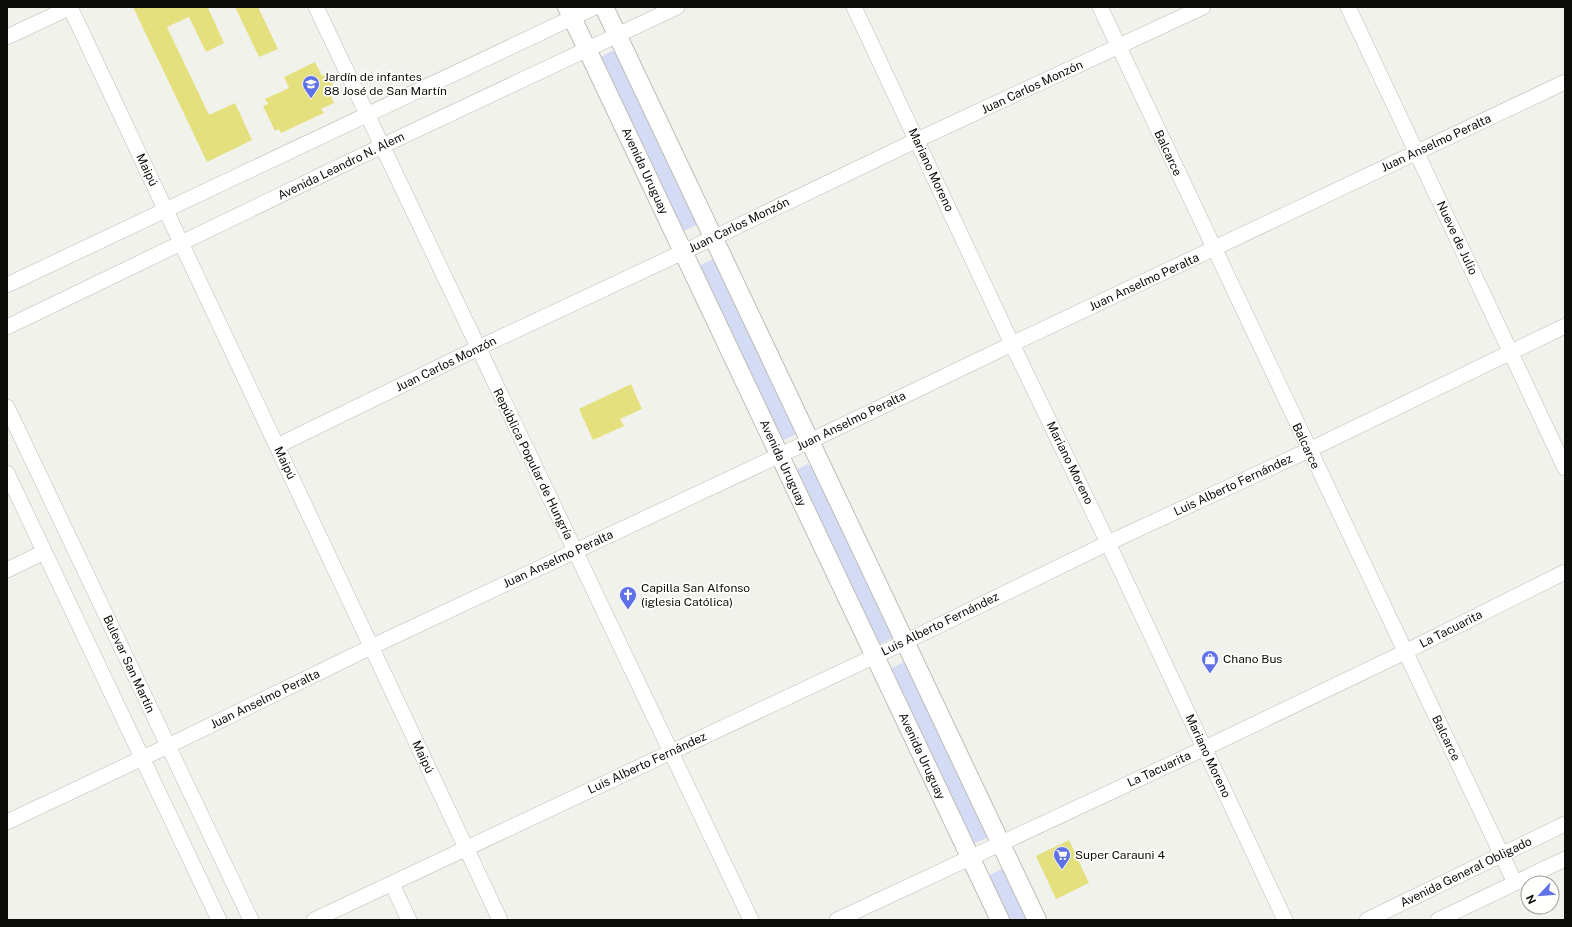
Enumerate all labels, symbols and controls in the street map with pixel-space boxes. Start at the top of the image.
street label: Juan Carlos Monzón [979,57,1085,117]
place label: Jardín de infantes 88 José de San Martín [324,70,447,98]
school or university icon: Jardín de infantes 88 José de San Martín [301,74,321,99]
street label: Juan Anselmo Peralta [1379,111,1493,175]
street label: Avenida Uruguay [619,125,672,217]
street label: Mariano Moreno [906,126,957,214]
street label: Balcarce [1151,128,1185,178]
street label: Avenida Leandro N. Alem [275,129,407,203]
street label: Maipú [133,151,161,189]
street label: Juan Carlos Monzón [686,194,792,255]
street label: Nueve de Julio [1434,199,1480,277]
street label: Juan Anselmo Peralta [1087,250,1201,314]
street label: Juan Carlos Monzón [393,333,499,394]
street label: República Popular de Hungría [490,386,576,542]
street label: Juan Anselmo Peralta [794,388,908,454]
street label: Avenida Uruguay [757,417,810,509]
street label: Mariano Moreno [1044,419,1096,507]
street label: Balcarce [1289,421,1323,471]
street label: Maipú [271,444,299,482]
street label: Luis Alberto Fernández [1172,451,1295,519]
street label: Juan Anselmo Peralta [501,527,615,591]
place label: Capilla San Alfonso (iglesia Católica) [641,581,750,609]
church icon: Capilla San Alfonso (iglesia Católica) [618,585,638,610]
street label: Luis Alberto Fernández [879,589,1001,659]
street label: La Tacuarita [1417,607,1485,651]
street label: Bulevar San Martín [100,613,158,715]
shop icon: Chano Bus [1200,649,1220,674]
place label: Chano Bus [1223,652,1282,666]
street label: Juan Anselmo Peralta [208,666,322,732]
street label: Avenida Uruguay [896,710,949,802]
street label: Mariano Moreno [1183,712,1234,800]
street label: Balcarce [1429,713,1463,763]
street label: Luis Alberto Fernández [586,729,709,797]
street label: Maipú [409,738,437,776]
street label: La Tacuarita [1125,748,1193,790]
street label: Avenida General Obligado [1398,834,1534,910]
supermarket icon: Super Carauni 4 [1052,845,1072,870]
place label: Super Carauni 4 [1075,848,1165,862]
north arrow [1520,875,1560,915]
text: N [1524,893,1538,906]

